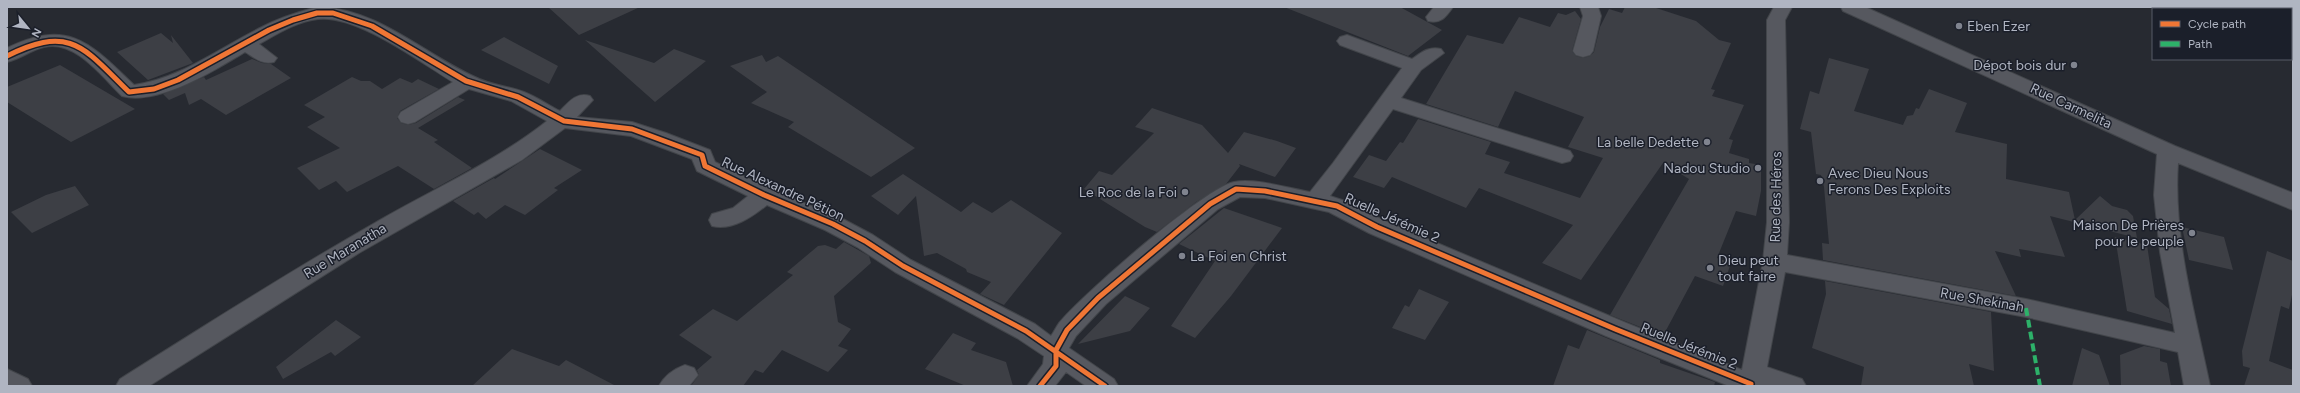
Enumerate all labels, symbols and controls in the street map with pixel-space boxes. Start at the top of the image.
north arrow [8,8,48,48]
legend [2152,8,2292,60]
text: Cycle path [2188,17,2246,31]
place label: Eben Ezer [1967,18,2030,35]
marker: Eben Ezer [1954,21,1964,31]
text: N [29,26,44,39]
text: Path [2188,37,2212,51]
place label: Dépot bois dur [1973,57,2066,74]
marker: Dépot bois dur [2069,60,2079,70]
street label: Rue Carmelita [2028,80,2114,132]
place label: La belle Dedette [1597,134,1699,151]
marker: La belle Dedette [1702,137,1712,147]
street label: Rue des Héros [1767,151,1785,243]
street label: Rue Alexandre Pétion [719,153,847,225]
place label: Nadou Studio [1663,160,1750,177]
marker: Nadou Studio [1753,163,1763,173]
place label: Avec Dieu Nous Ferons Des Exploits [1828,165,1951,198]
marker: Avec Dieu Nous Ferons Des Exploits [1815,176,1825,186]
place label: Le Roc de la Foi [1079,184,1177,201]
marker: Le Roc de la Foi [1180,187,1190,197]
street label: Ruelle Jérémie 2 [1342,189,1442,247]
place label: Maison De Prières pour le peuple [2073,217,2184,250]
street label: Rue Maranatha [300,220,390,282]
marker: Maison De Prières pour le peuple [2187,228,2197,238]
place label: La Foi en Christ [1190,248,1287,265]
marker: La Foi en Christ [1177,251,1187,261]
place label: Dieu peut tout faire [1718,252,1779,285]
marker: Dieu peut tout faire [1705,263,1715,273]
street label: Rue Shekinah [1939,284,2025,316]
street label: Ruelle Jérémie 2 [1638,319,1740,373]

